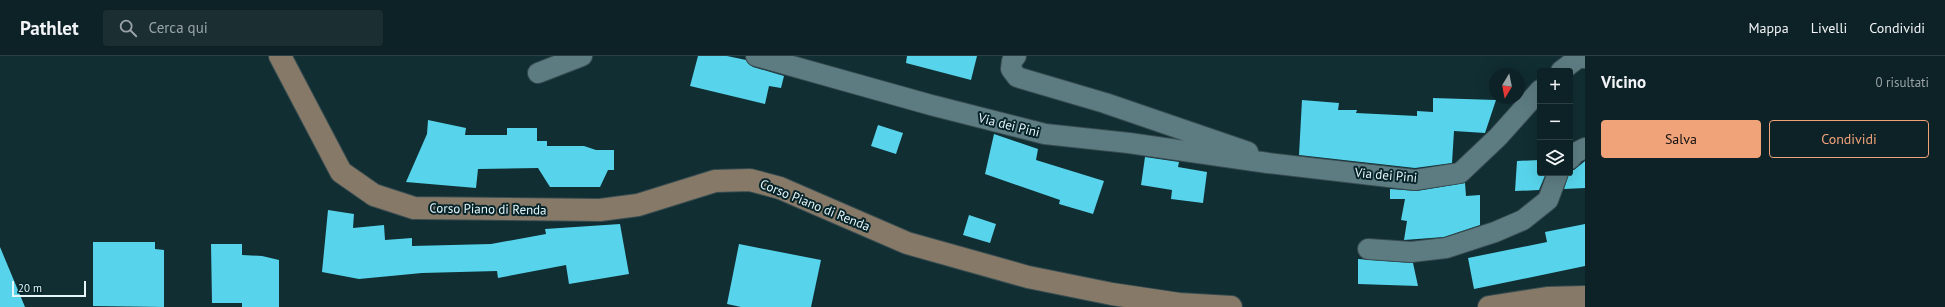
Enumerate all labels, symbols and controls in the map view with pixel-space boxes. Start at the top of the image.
search box [103,10,383,46]
text: Pathlet [20,16,79,40]
icon: search [117,17,139,39]
text: Cerca qui [149,18,208,37]
text: Mappa [1749,19,1789,37]
text: Livelli [1811,19,1847,37]
text: Condividi [1869,19,1925,37]
north arrow [1489,68,1525,104]
map controls [1537,68,1573,176]
button: + [1537,68,1573,104]
text: Vicino [1601,71,1646,93]
text: 0 risultati [1876,74,1929,91]
button: − [1537,104,1573,140]
street label: Via dei Pini [976,109,1041,141]
button: Salva [1601,120,1761,158]
button: Condividi [1769,120,1929,158]
button: layers [1537,140,1573,176]
street label: Via dei Pini [1353,164,1418,186]
street label: Corso Piano di Renda [757,175,873,235]
street label: Corso Piano di Renda [429,199,547,219]
scale bar [12,279,86,298]
text: 20 m [18,281,42,295]

